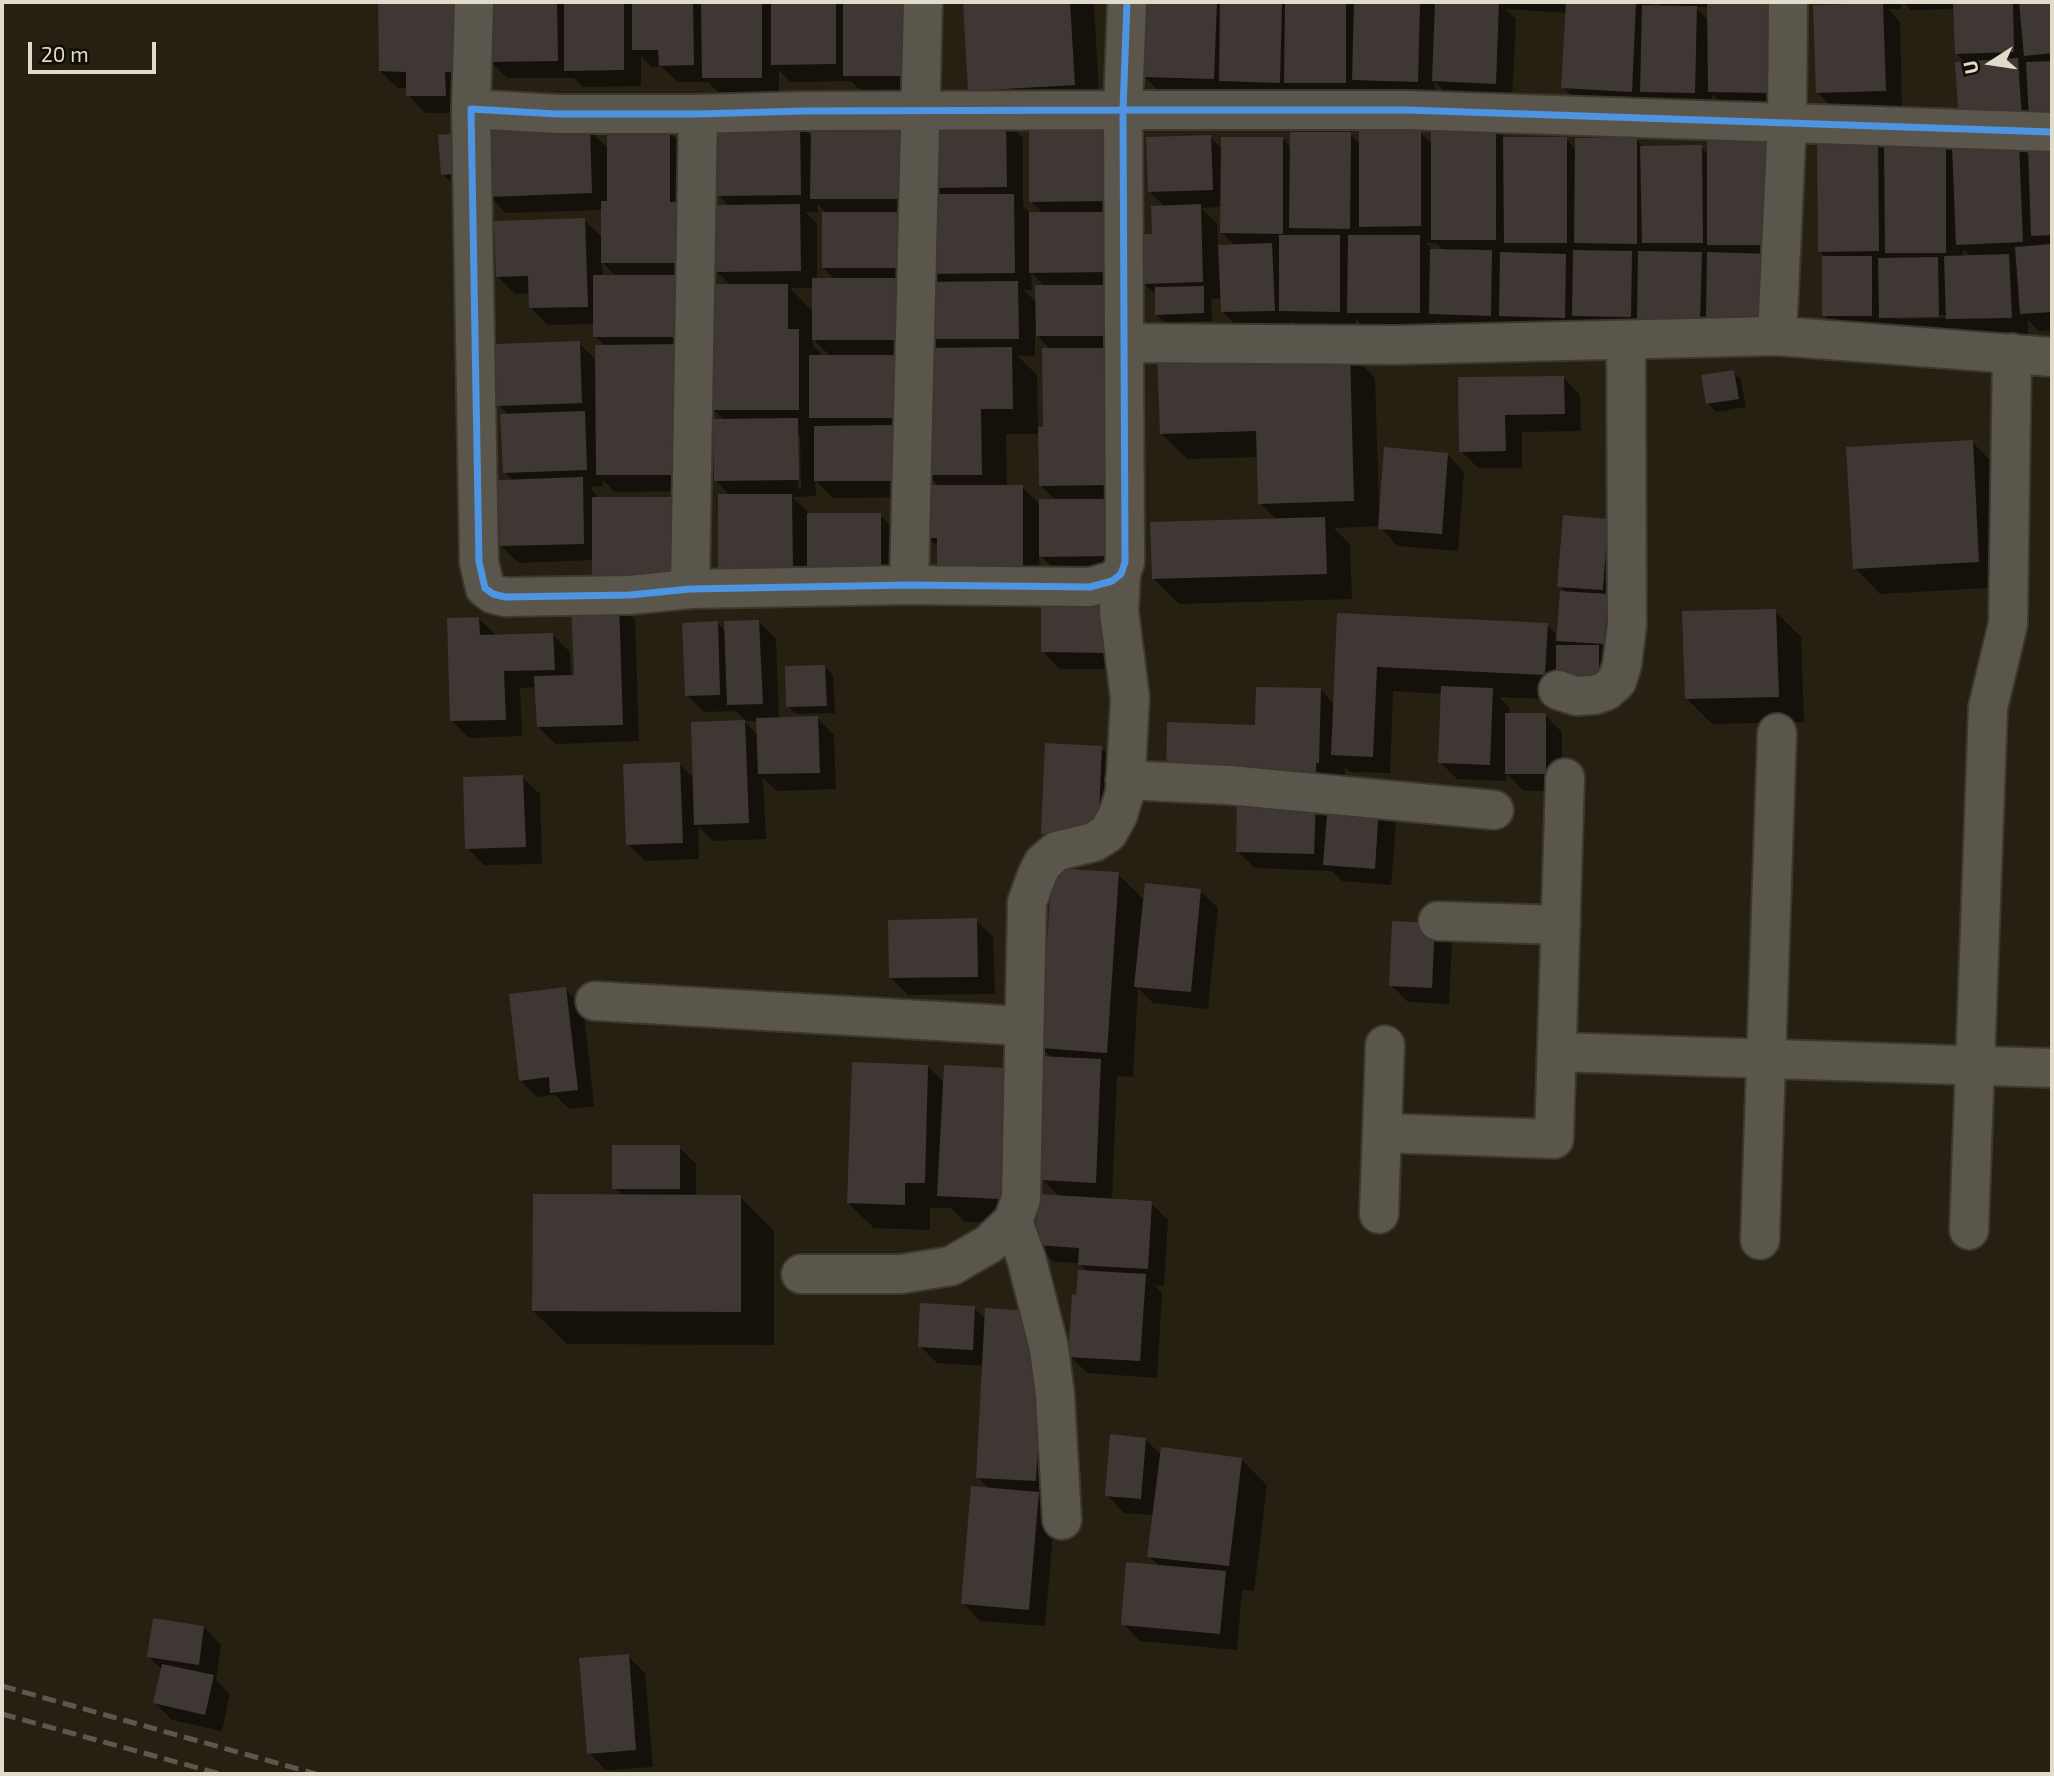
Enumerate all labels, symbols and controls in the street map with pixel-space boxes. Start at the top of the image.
scale bar [32,28,159,72]
north arrow [1956,28,2026,98]
text: 20 m [41,41,89,66]
text: U [1957,59,1983,76]

